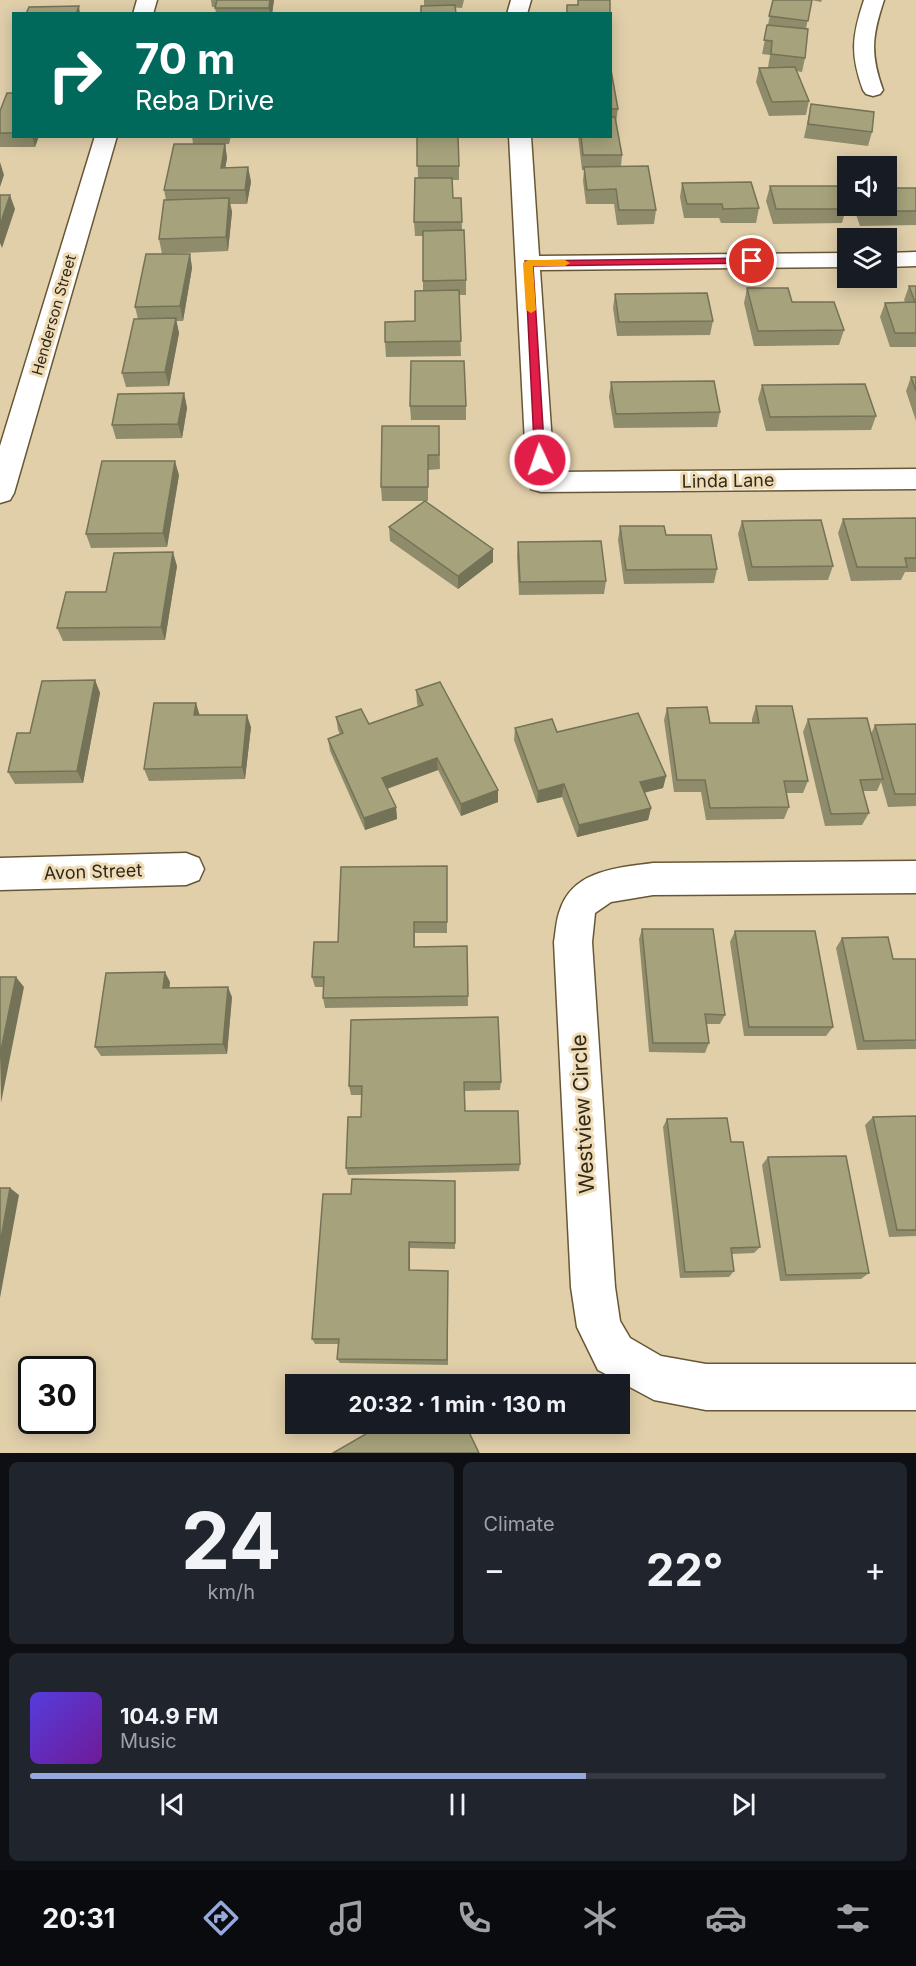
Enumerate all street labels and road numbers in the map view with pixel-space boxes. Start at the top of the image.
street label: Henderson Street [27,252,80,377]
street label: Linda Lane [681,469,775,492]
street label: Avon Street [44,859,143,884]
street label: Westview Circle [566,1034,599,1194]

